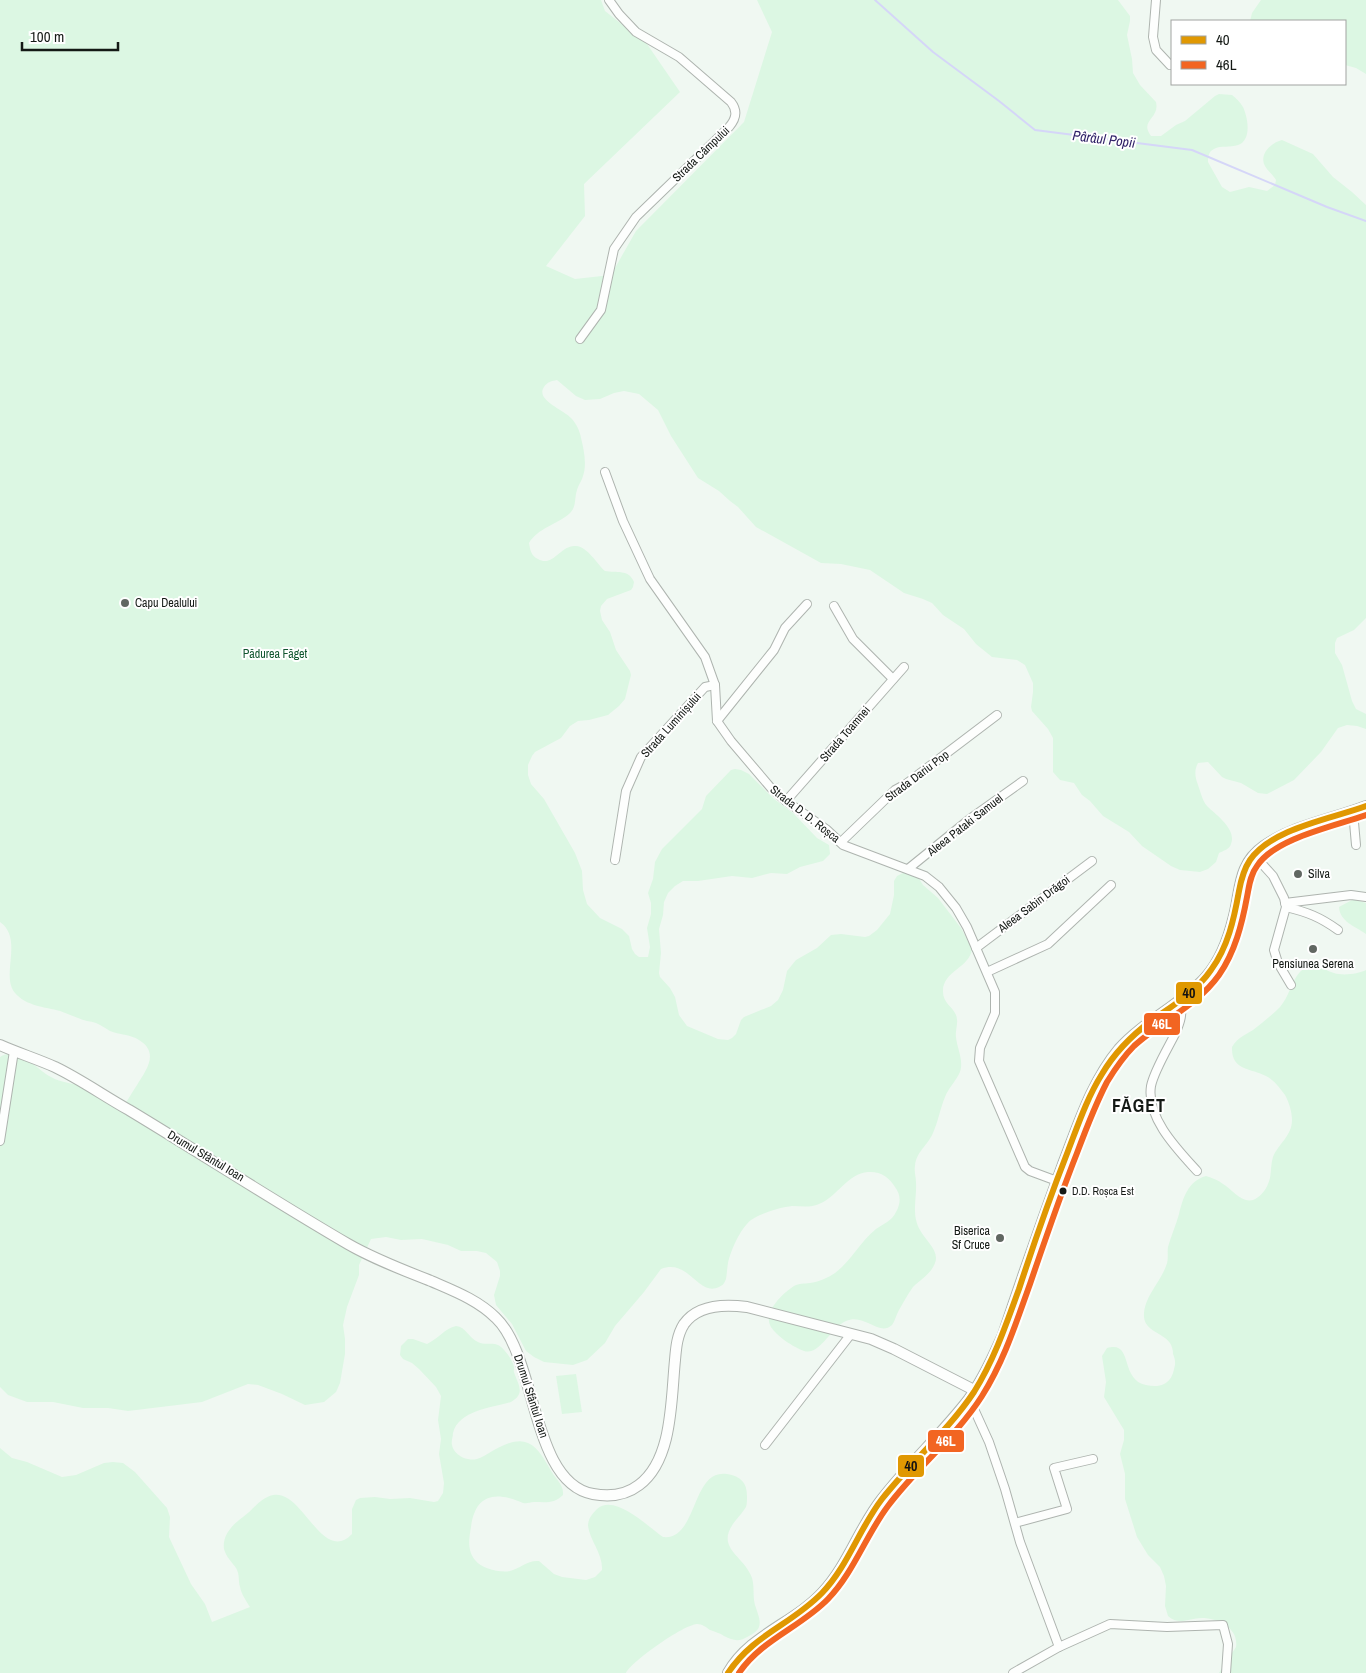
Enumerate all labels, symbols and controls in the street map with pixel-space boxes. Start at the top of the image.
scale bar [22,20,119,52]
legend [1171,20,1346,85]
text: 100 m [30,26,64,47]
text: 40 [1216,29,1230,50]
text: 46L [1216,54,1237,75]
street label: Strada Câmpului [669,123,733,185]
water label: Pârâul Popii [1072,126,1137,152]
place label: Capu Dealului [135,595,197,611]
marker: Capu Dealului [119,597,131,609]
park label: Pădurea Făget [243,646,308,662]
street label: Strada Luminișului [637,689,705,761]
street label: Strada Toamnei [816,703,874,765]
street label: Strada Dariu Pop [882,747,952,805]
street label: Strada D. D. Roșca [767,782,844,847]
street label: Aleea Pataki Samuel [923,790,1006,860]
place label: Silva [1308,866,1330,882]
marker: Silva [1292,868,1304,880]
street label: Aleea Sabin Drăgoi [994,872,1073,937]
marker: Pensiunea Serena [1307,943,1319,955]
place label: Pensiunea Serena [1272,956,1354,972]
line badge: 40 [1175,981,1203,1005]
text: 40 [1183,984,1195,1002]
line badge: 46L [1143,1012,1181,1036]
text: 46L [1152,1015,1172,1033]
district label: FĂGET [1112,1093,1166,1118]
street label: Drumul Sfântul Ioan [165,1127,247,1185]
place label: D.D. Roșca Est [1072,1184,1134,1198]
marker: D.D. Roșca Est [1058,1186,1068,1196]
place label: Biserica Sf Cruce [952,1223,991,1253]
marker: Biserica Sf Cruce [994,1232,1006,1244]
street label: Drumul Sfântul Ioan [510,1352,552,1440]
line badge: 46L [927,1429,965,1453]
text: 46L [936,1432,956,1450]
line badge: 40 [897,1454,925,1478]
text: 40 [905,1457,917,1475]

